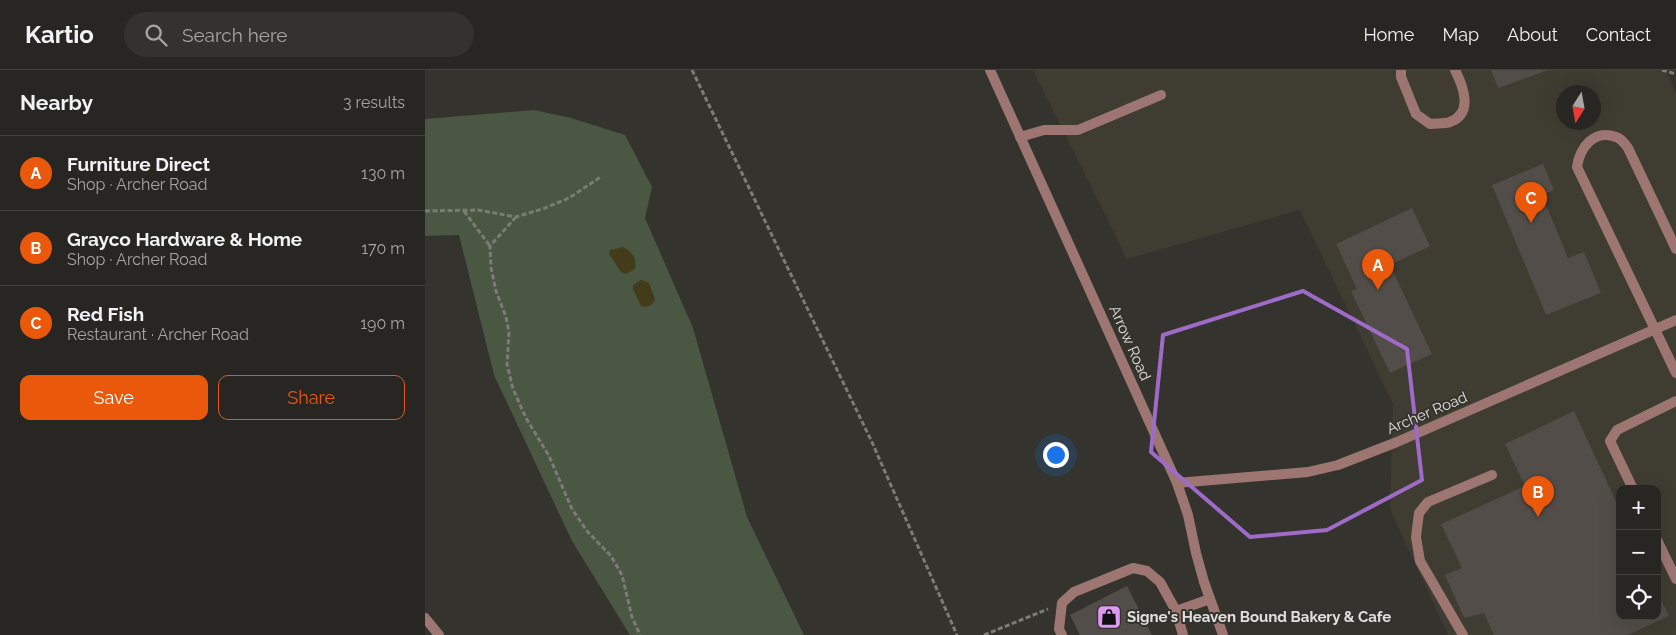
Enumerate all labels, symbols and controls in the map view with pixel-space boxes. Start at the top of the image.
search box [124,12,474,57]
text: Kartio [25,20,94,49]
icon: search [142,21,170,49]
text: Search here [182,24,287,46]
text: Home [1363,24,1414,45]
text: Map [1442,24,1479,45]
text: About [1507,24,1558,45]
text: Contact [1586,24,1651,45]
north arrow [1556,85,1601,130]
text: Nearby [20,90,93,115]
text: 3 results [343,93,405,112]
text: Furniture Direct [67,153,210,175]
text: A [31,164,41,183]
text: 130 m [361,164,405,183]
text: Shop · Archer Road [67,175,208,194]
pin: C [1515,182,1547,223]
text: Grayco Hardware & Home [67,228,302,250]
text: B [31,239,41,258]
text: 170 m [361,239,405,258]
pin: A [1362,249,1394,290]
text: Shop · Archer Road [67,250,208,269]
street label: Arrow Road [1105,302,1155,384]
text: Red Fish [67,303,144,325]
text: C [31,314,41,333]
text: 190 m [360,314,405,333]
text: Restaurant · Archer Road [67,325,249,344]
button: Save [20,375,208,420]
button: Share [218,375,405,420]
street label: Archer Road [1384,388,1470,438]
your location [1043,442,1069,468]
pin: B [1522,476,1554,517]
map controls [1616,485,1661,620]
button: + [1616,485,1661,530]
button: − [1616,530,1661,575]
button: locate [1616,575,1661,620]
shop icon: Signe's Heaven Bound Bakery & Cafe [1096,604,1122,630]
place label: Signe's Heaven Bound Bakery & Cafe [1127,608,1391,626]

